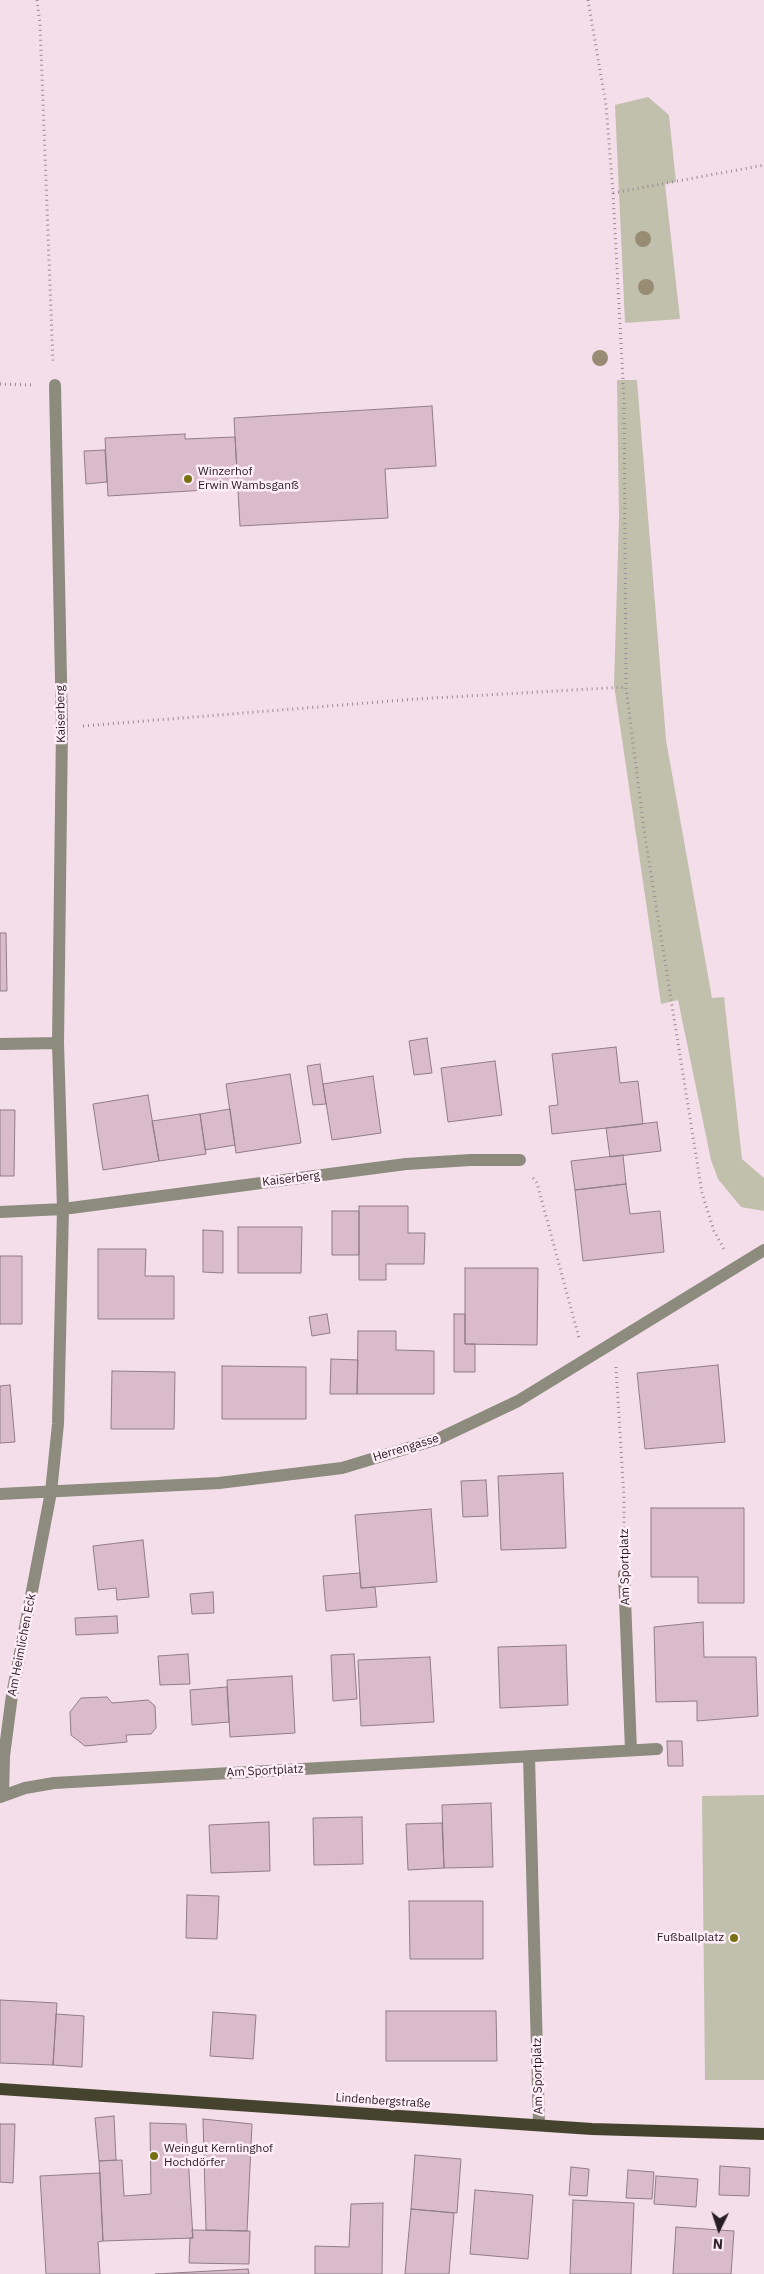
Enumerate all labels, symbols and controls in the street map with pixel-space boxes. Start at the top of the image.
place label: Winzerhof Erwin Wambsganß [198,465,299,493]
marker: Winzerhof Erwin Wambsganß [182,473,194,485]
street label: Kaiserberg [53,685,69,743]
street label: Kaiserberg [261,1168,321,1190]
street label: Herrengasse [371,1431,441,1465]
street label: Am Sportplatz [617,1529,633,1605]
street label: Am Heimlichen Eck [5,1593,39,1697]
street label: Am Sportplatz [226,1762,304,1780]
place label: Fußballplatz [657,1931,724,1945]
marker: Fußballplatz [728,1932,740,1944]
street label: Am Sportplatz [530,2038,546,2114]
street label: Lindenbergstraße [335,2090,431,2112]
place label: Weingut Kernlinghof Hochdörfer [164,2142,273,2170]
marker: Weingut Kernlinghof Hochdörfer [148,2150,160,2162]
north arrow [694,2204,744,2254]
text: N [712,2235,724,2253]

